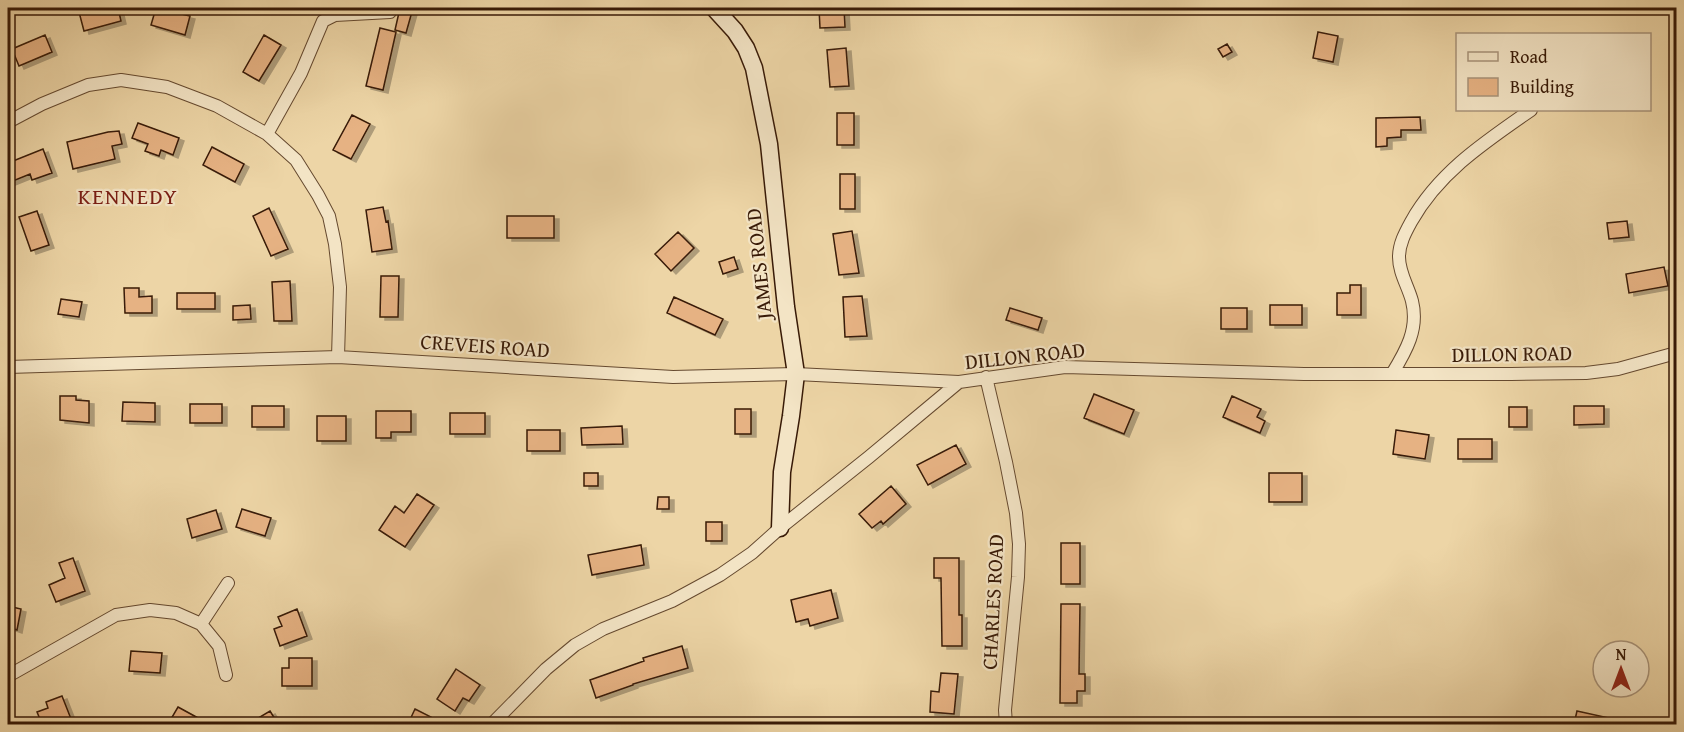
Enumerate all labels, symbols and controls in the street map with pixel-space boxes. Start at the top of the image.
legend [1456,33,1651,111]
text: Road [1510,43,1548,70]
text: Building [1510,73,1574,100]
district label: KENNEDY [78,180,178,212]
street label: JAMES ROAD [737,207,780,324]
street label: CREVEIS ROAD [419,326,551,365]
street label: DILLON ROAD [963,334,1087,377]
street label: DILLON ROAD [1451,337,1573,370]
street label: CHARLES ROAD [973,533,1012,671]
north arrow [1591,639,1651,699]
text: N [1616,642,1627,666]

